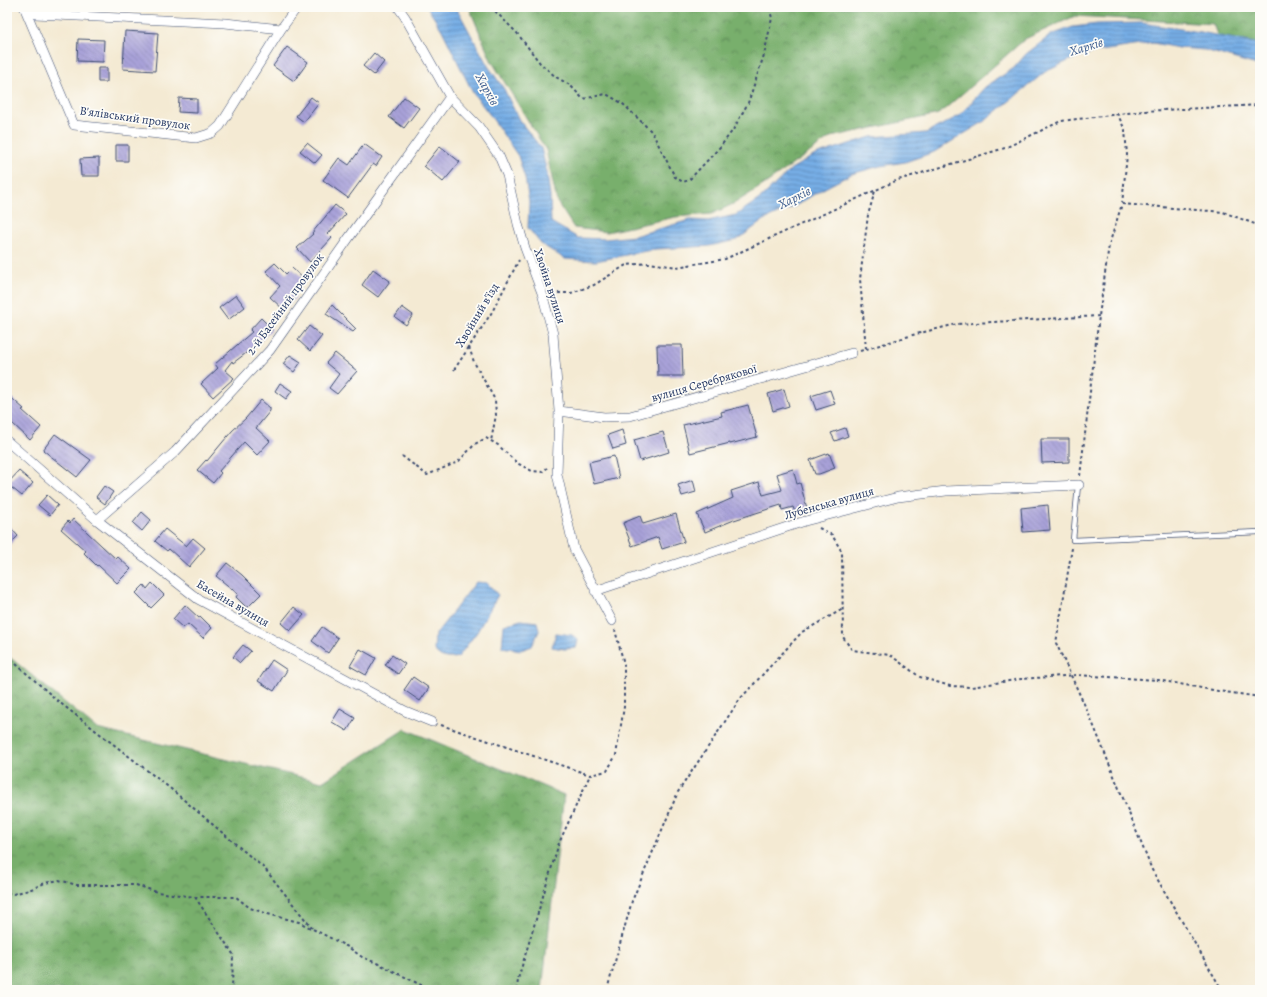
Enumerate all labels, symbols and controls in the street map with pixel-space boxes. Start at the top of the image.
water label: Харків [1066,33,1105,60]
water label: Харків [471,69,503,108]
street label: В'ялівський провулок [79,102,191,134]
water label: Харків [774,182,813,213]
street label: Хвойна вулиця [530,246,570,326]
street label: 2-й Басейний провулок [243,250,327,358]
street label: Хвойний в'їзд [452,280,502,350]
street label: вулиця Серебрякової [649,360,759,406]
street label: Лубeнська вулиця [782,483,876,523]
street label: Басейна вулиця [194,576,273,630]

